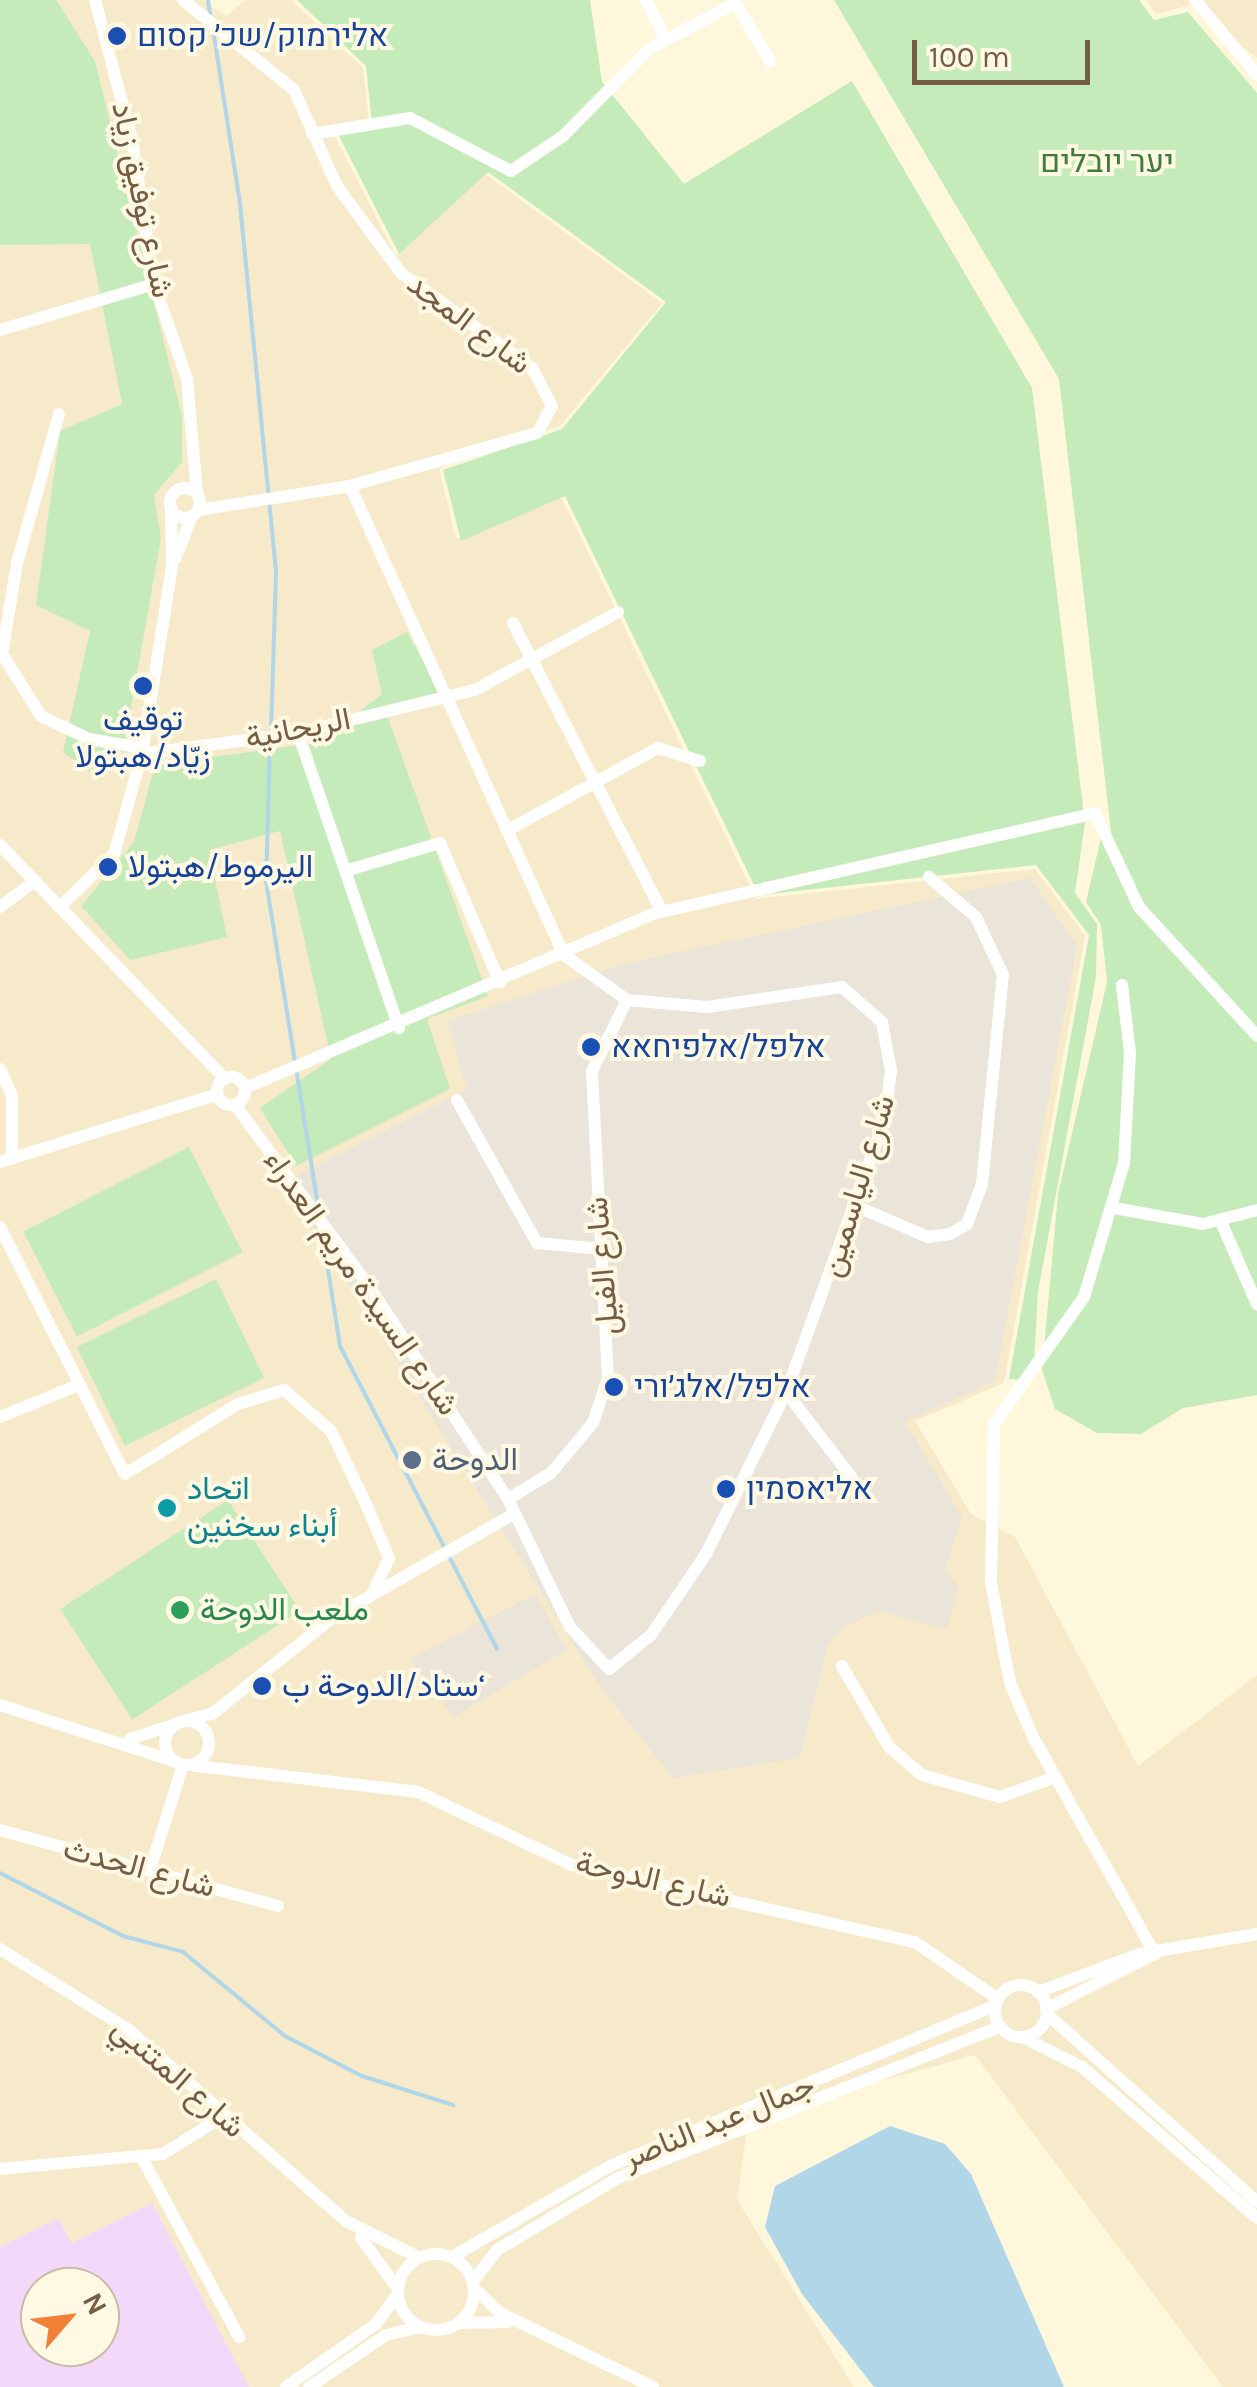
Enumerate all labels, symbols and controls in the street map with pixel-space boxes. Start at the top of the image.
place label: אלירמוק/שכ׳ קסום [137,17,388,55]
scale bar [917,20,1094,82]
marker: אלירמוק/שכ׳ קסום [106,25,128,47]
text: 100 m [929,39,1010,75]
street label: شارع توفيق زياد [103,99,181,301]
park label: יער יובלים [1040,143,1174,181]
street label: شارع المجد [399,265,539,383]
marker: توقيف زيّاد/هبتولا [132,675,154,697]
street label: الريحانية [242,700,354,758]
place label: توقيف زيّاد/هبتولا [75,702,211,777]
place label: اليرموط/هبتولا [128,848,313,886]
marker: اليرموط/هبتولا [97,856,119,878]
place label: אלפל/אלפיחאא [611,1028,825,1066]
marker: אלפל/אלפיחאא [580,1036,602,1058]
street label: شارع الياسمين [812,1091,904,1281]
street label: شارع السيدة مريم العدراء [255,1143,467,1423]
street label: شارع الفيل [578,1195,628,1337]
place label: אלפל/אלג׳ורי [634,1368,811,1406]
marker: אלפל/אלג׳ורי [603,1376,625,1398]
place label: الدوحة [432,1441,518,1479]
marker: الدوحة [401,1449,423,1471]
place label: אליאסמין [746,1470,873,1508]
place label: اتحاد أبناء سخنين [187,1471,337,1546]
marker: אליאסמין [715,1478,737,1500]
marker: اتحاد أبناء سخنين [156,1497,178,1519]
place label: ملعب الدوحة [200,1591,369,1629]
marker: ملعب الدوحة [169,1599,191,1621]
place label: ستاد/الدوحة ب‘ [282,1667,485,1705]
marker: ستاد/الدوحة ب‘ [251,1675,273,1697]
street label: شارع الحدث [59,1829,219,1907]
street label: شارع الدوحة [572,1844,734,1916]
street label: شارع المتنبي [103,2009,253,2147]
street label: جمال عبد الناصر [617,2066,821,2178]
north arrow [20,2267,120,2367]
text: N [76,2287,114,2320]

